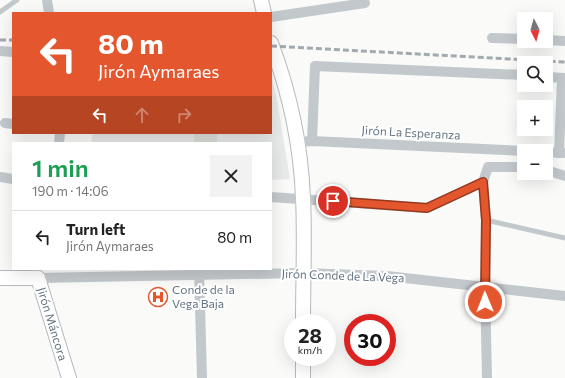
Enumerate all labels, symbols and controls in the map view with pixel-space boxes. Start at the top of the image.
north arrow [517,12,553,48]
map controls [517,12,553,180]
text: 80 m [98,26,164,60]
icon: left [32,28,84,80]
button: search [517,56,553,92]
text: Jirón Aymaraes [98,60,220,82]
button: + [517,100,553,136]
icon: left [89,104,111,126]
icon: ahead [131,104,153,126]
icon: right [173,104,195,126]
street label: Jirón La Esperanza [361,122,461,143]
button: − [517,144,553,180]
text: 1 min [32,153,89,182]
button: close [210,155,252,197]
text: 190 m · 14:06 [32,183,109,199]
pin [316,184,350,218]
icon: arrive [322,190,344,212]
text: Turn left [66,220,125,238]
icon: left [32,226,54,248]
text: 80 m [217,228,252,246]
text: Jirón Aymaraes [66,238,154,254]
street label: Jirón Conde de La Vega [281,266,405,285]
position arrow [464,281,506,323]
place label: Conde de la Vega Baja [172,282,235,310]
street label: Jirón Máncora [34,285,71,362]
hospital icon: Conde de la Vega Baja [147,286,169,308]
speed limit sign: 30 [344,314,396,366]
text: 28 [298,323,322,347]
text: km/h [298,344,322,356]

